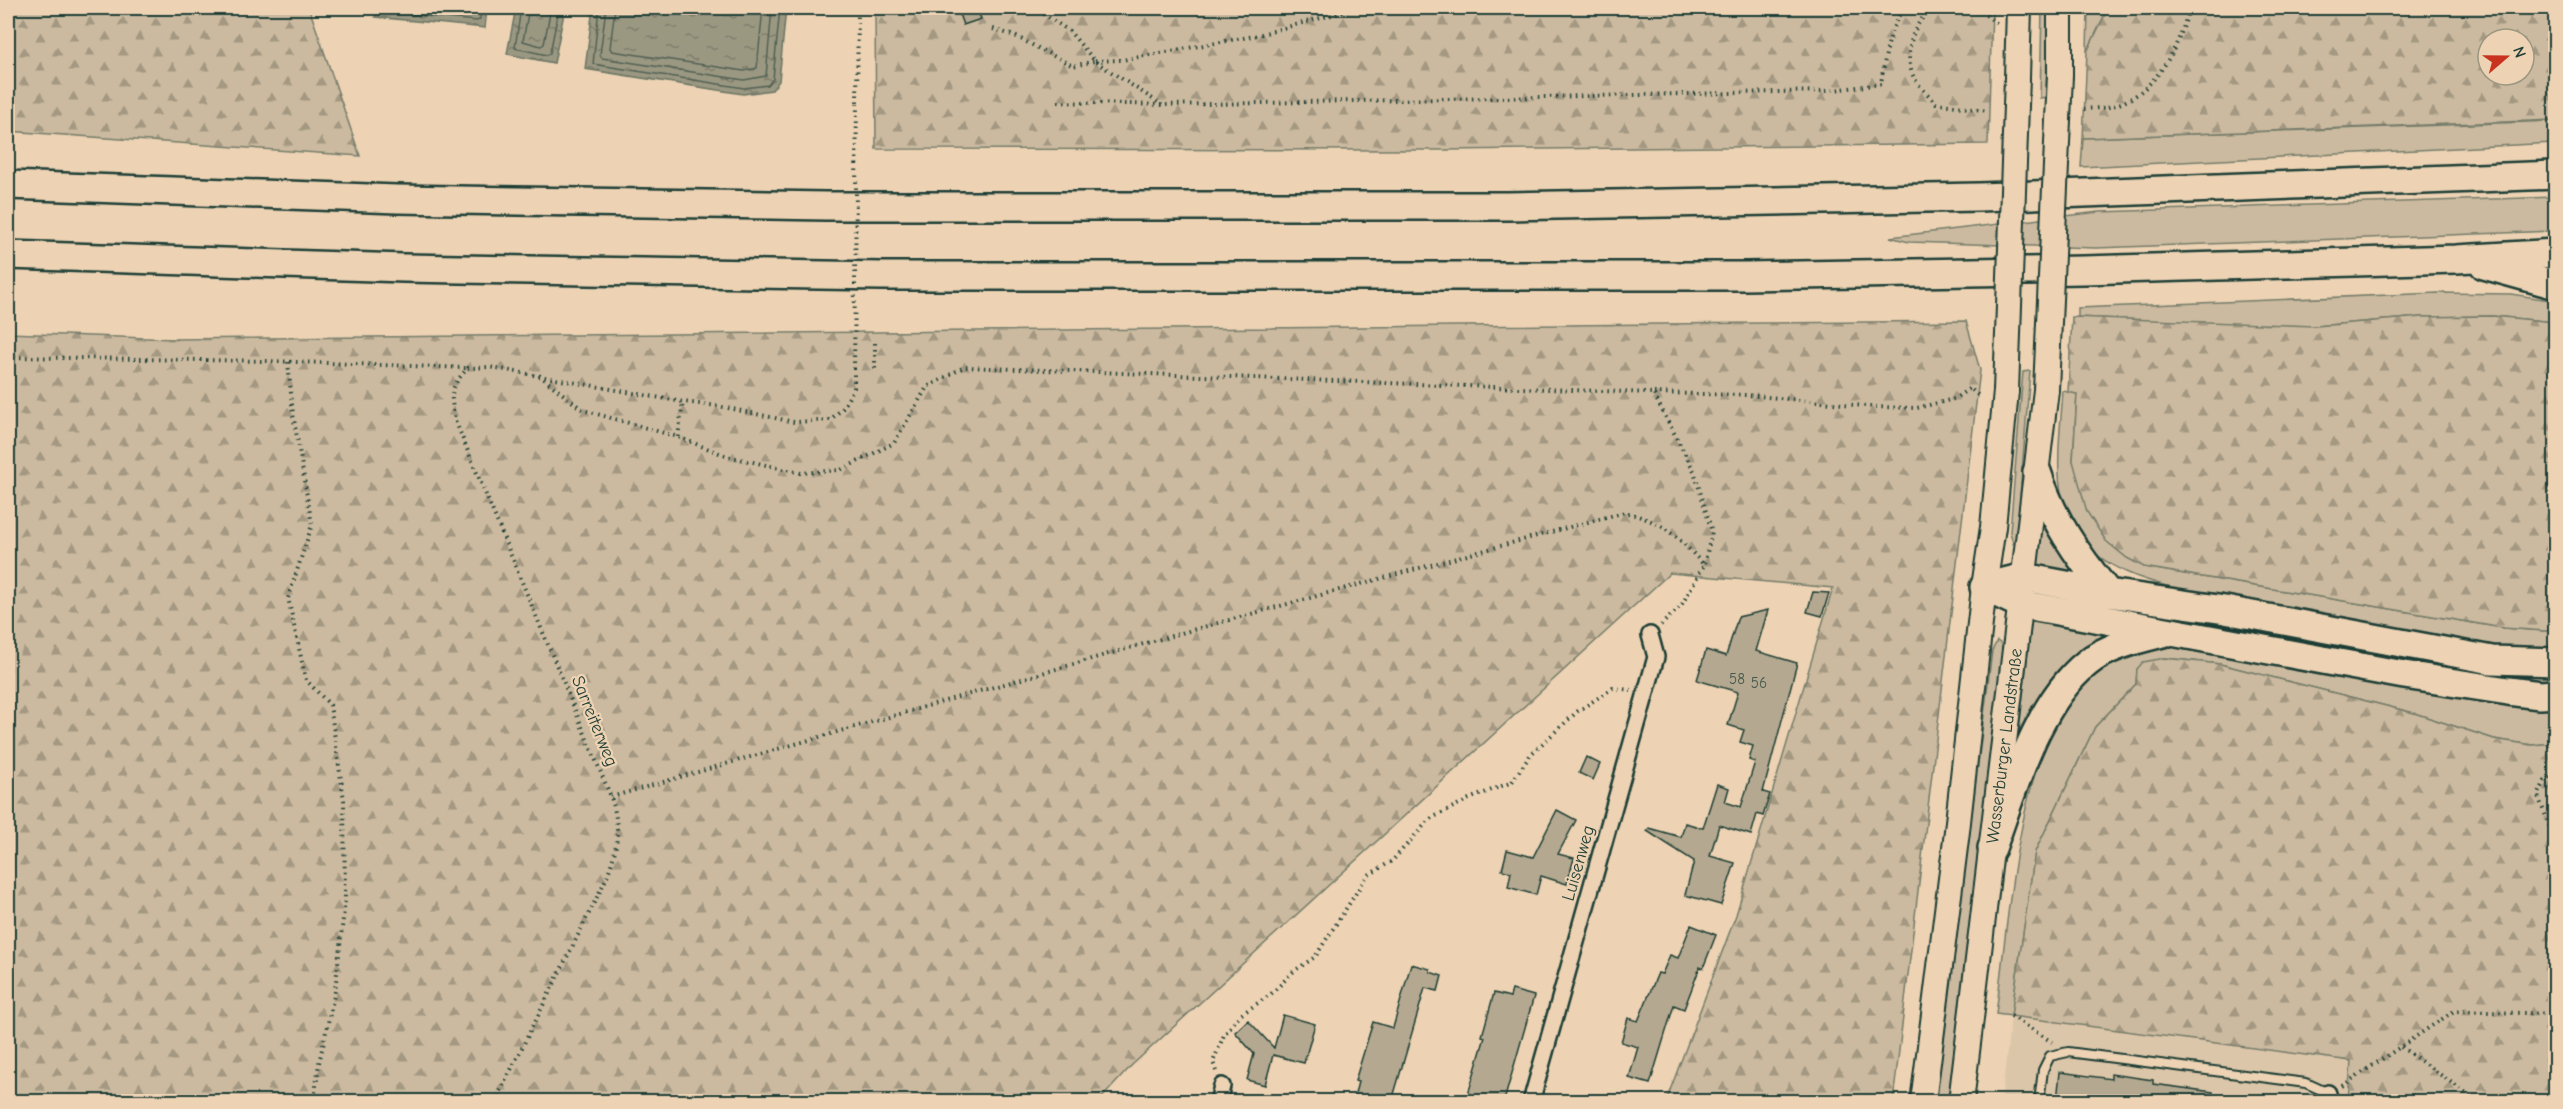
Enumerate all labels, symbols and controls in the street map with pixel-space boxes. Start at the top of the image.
north arrow [2476,27,2536,87]
text: N [2509,44,2529,60]
street label: Wasserburger Landstraße [1982,647,2027,845]
house number: 58 [1729,670,1745,688]
street label: Sarreiterweg [567,673,622,770]
house number: 56 [1751,674,1767,692]
street label: Luisenweg [1558,823,1599,903]

